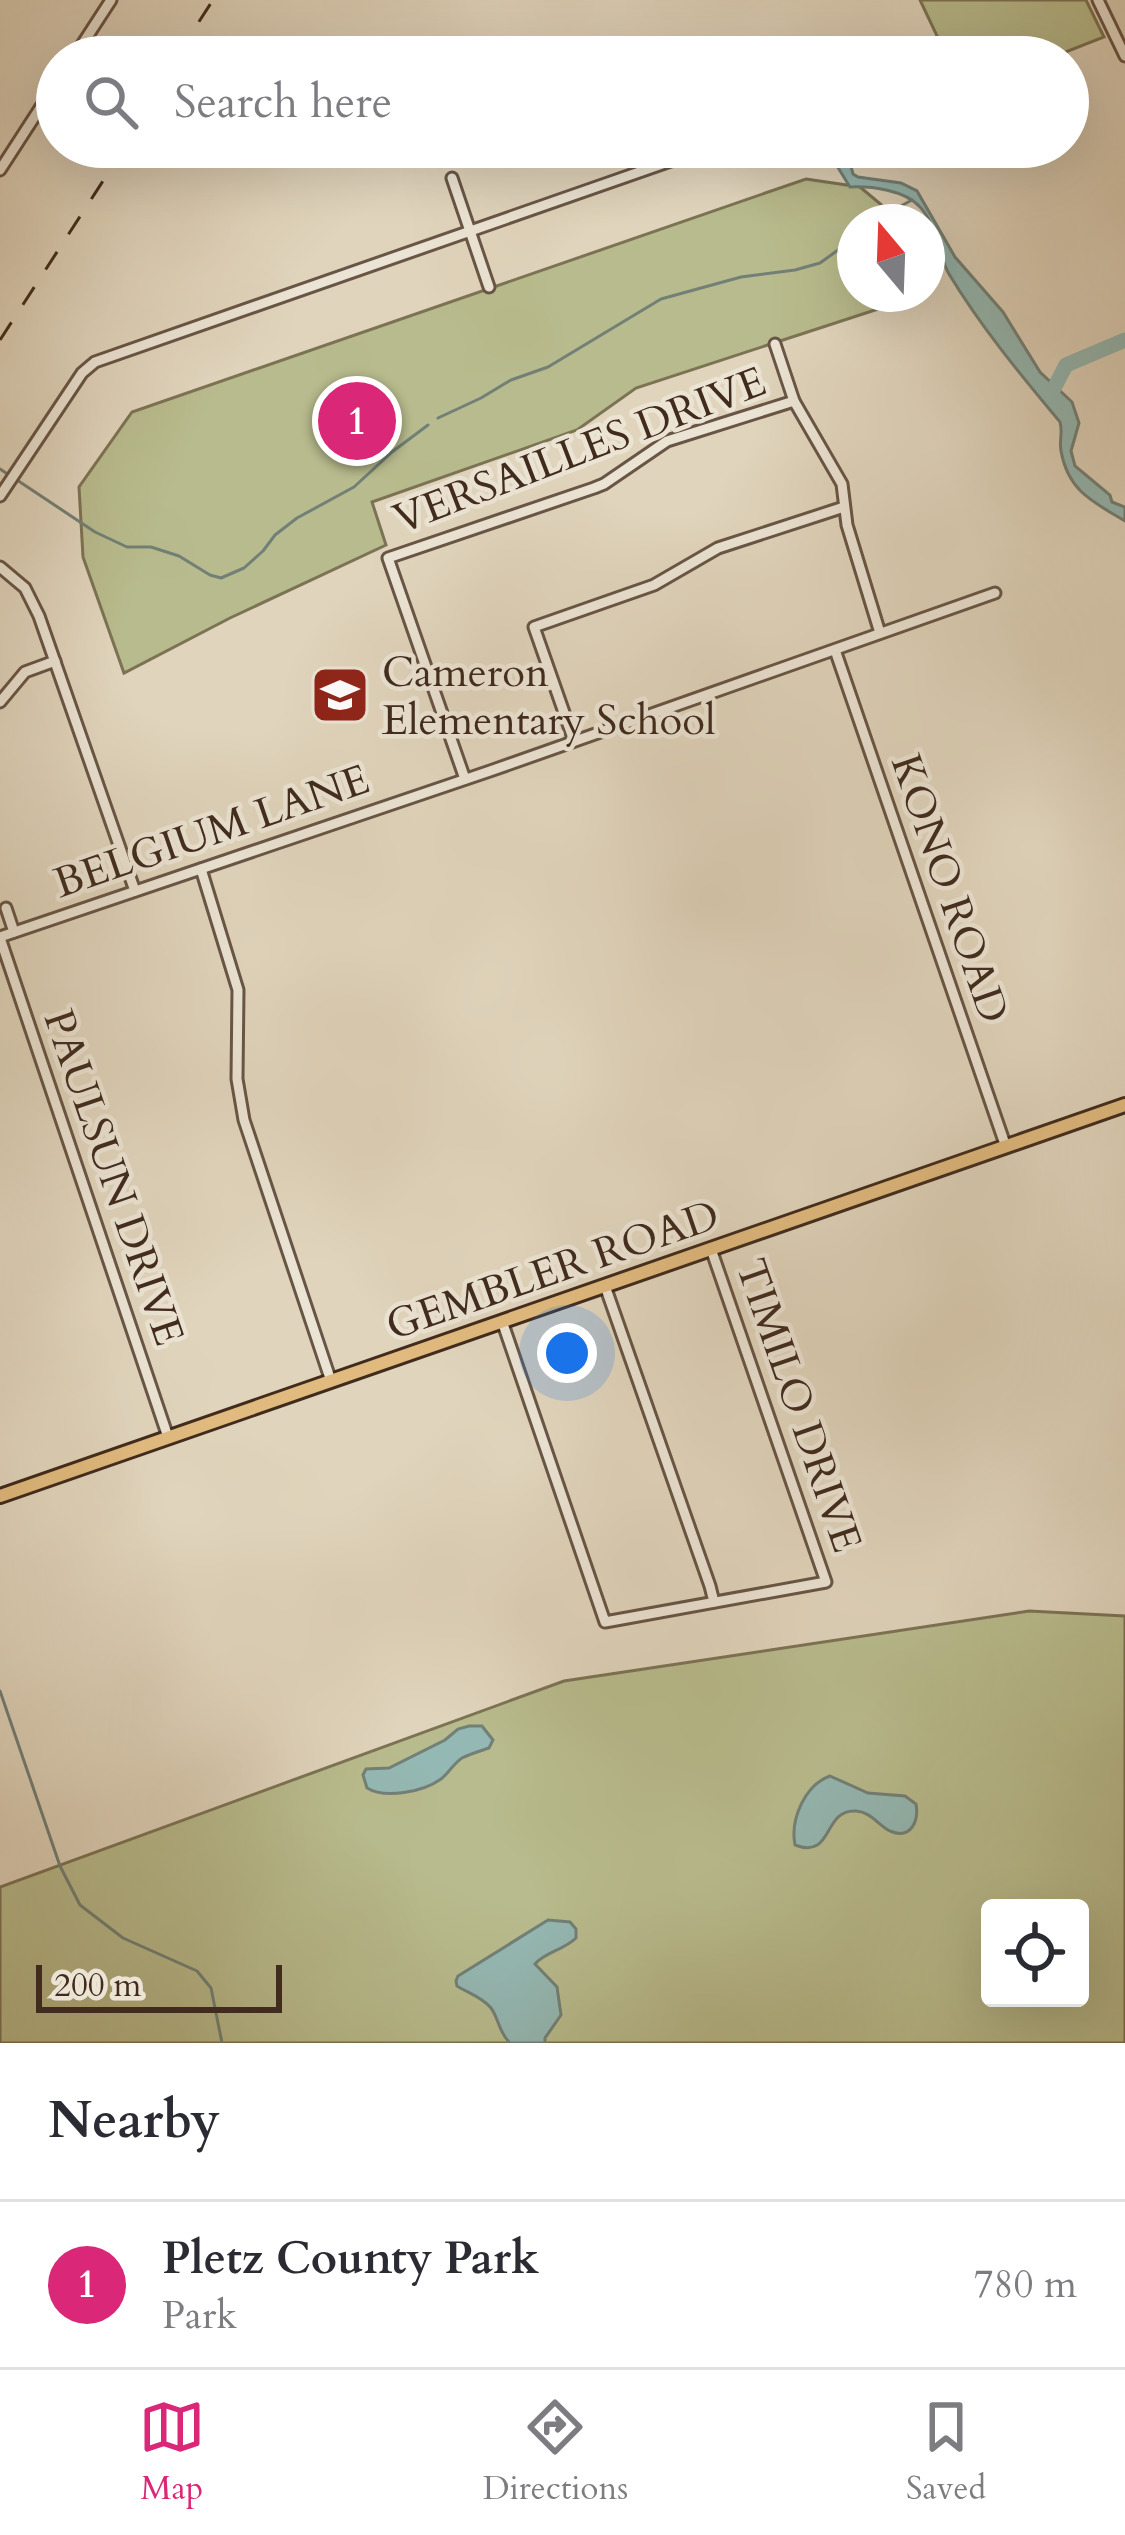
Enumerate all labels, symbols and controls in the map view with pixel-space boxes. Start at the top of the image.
search box [36,36,1089,168]
icon: search [78,69,144,135]
text: Search here [174,72,392,133]
north arrow [837,204,945,312]
street label: VERSAILLES DRIVE [385,353,774,548]
pin: 1 [318,376,396,466]
place label: Cameron Elementary School [382,644,716,749]
school or university icon: Cameron Elementary School [309,664,371,726]
street label: KONO ROAD [877,747,1022,1030]
street label: BELGIUM LANE [46,751,377,912]
street label: PAULSUN DRIVE [29,1002,198,1353]
street label: GEMBLER ROAD [379,1187,726,1354]
street label: TIMILO DRIVE [722,1251,875,1560]
your location [537,1323,597,1383]
map controls [981,1899,1089,2007]
button: locate [981,1899,1089,2007]
scale bar [36,1959,282,2012]
text: 200 m [54,1963,141,2008]
text: Nearby [48,2086,220,2156]
text: Pletz County Park [162,2228,539,2289]
text: 1 [77,2258,97,2311]
text: 780 m [974,2258,1077,2311]
text: Park [162,2289,237,2342]
tab: Map [139,2394,205,2511]
tab: Directions [483,2394,628,2511]
tab: Saved [906,2394,986,2511]

